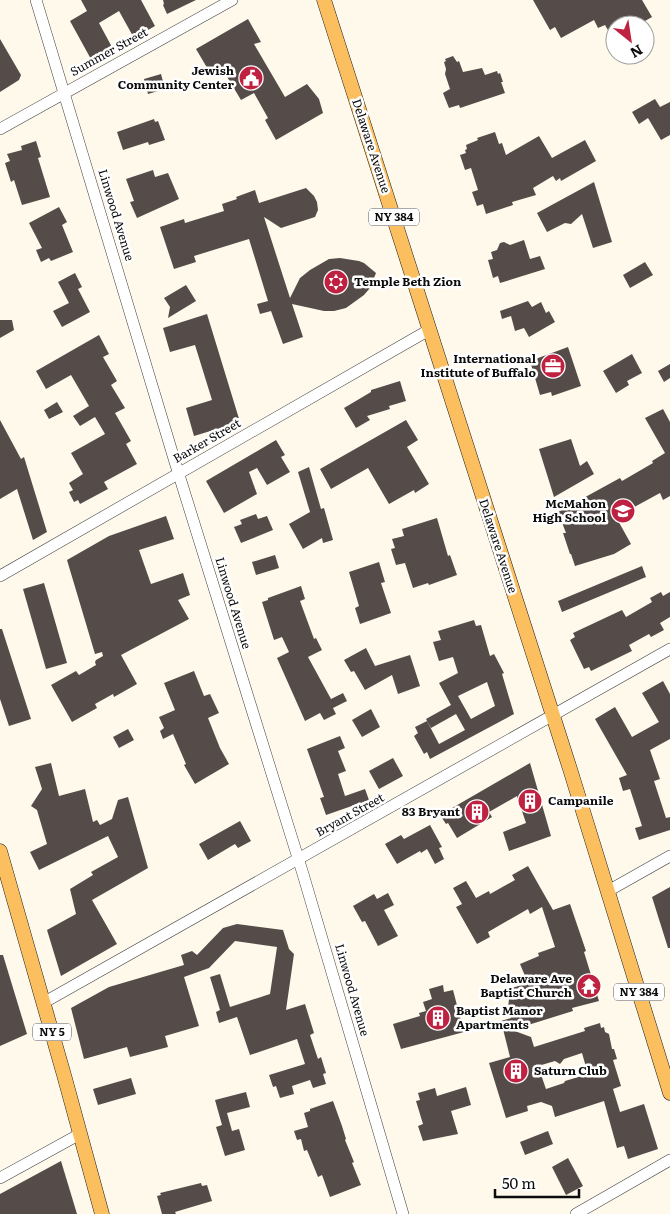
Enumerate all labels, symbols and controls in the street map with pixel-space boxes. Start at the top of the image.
north arrow [605,15,655,65]
street label: Summer Street [66,22,151,80]
text: N [627,41,647,64]
place label: Jewish Community Center [118,61,234,93]
public building icon: Jewish Community Center [238,65,264,91]
street label: Delaware Avenue [348,96,396,195]
street label: Linwood Avenue [94,167,139,263]
road number: NY 384 [369,208,419,226]
synagogue icon: Temple Beth Zion [323,269,349,295]
place label: Temple Beth Zion [354,272,462,290]
place label: International Institute of Buffalo [421,349,537,381]
office icon: International Institute of Buffalo [540,353,566,379]
street label: Barker Street [169,413,244,467]
place label: McMahon High School [532,494,607,526]
street label: Delaware Avenue [475,496,523,595]
school or university icon: McMahon High School [610,498,636,524]
street label: Linwood Avenue [211,555,256,651]
street label: Bryant Street [312,788,387,840]
building icon: Campanile [517,788,543,814]
place label: Campanile [548,791,614,809]
building icon: 83 Bryant [464,799,490,825]
place label: 83 Bryant [402,802,461,820]
street label: Linwood Avenue [331,941,375,1038]
place label: Delaware Ave Baptist Church [480,969,572,1001]
temple icon: Delaware Ave Baptist Church [576,973,602,999]
road number: NY 384 [614,984,664,1000]
place label: Baptist Manor Apartments [456,1001,543,1033]
building icon: Baptist Manor Apartments [425,1005,451,1031]
road number: NY 5 [33,1024,71,1040]
building icon: Saturn Club [503,1058,529,1084]
place label: Saturn Club [534,1061,607,1079]
scale bar [495,1166,579,1198]
text: 50 m [502,1171,536,1194]

